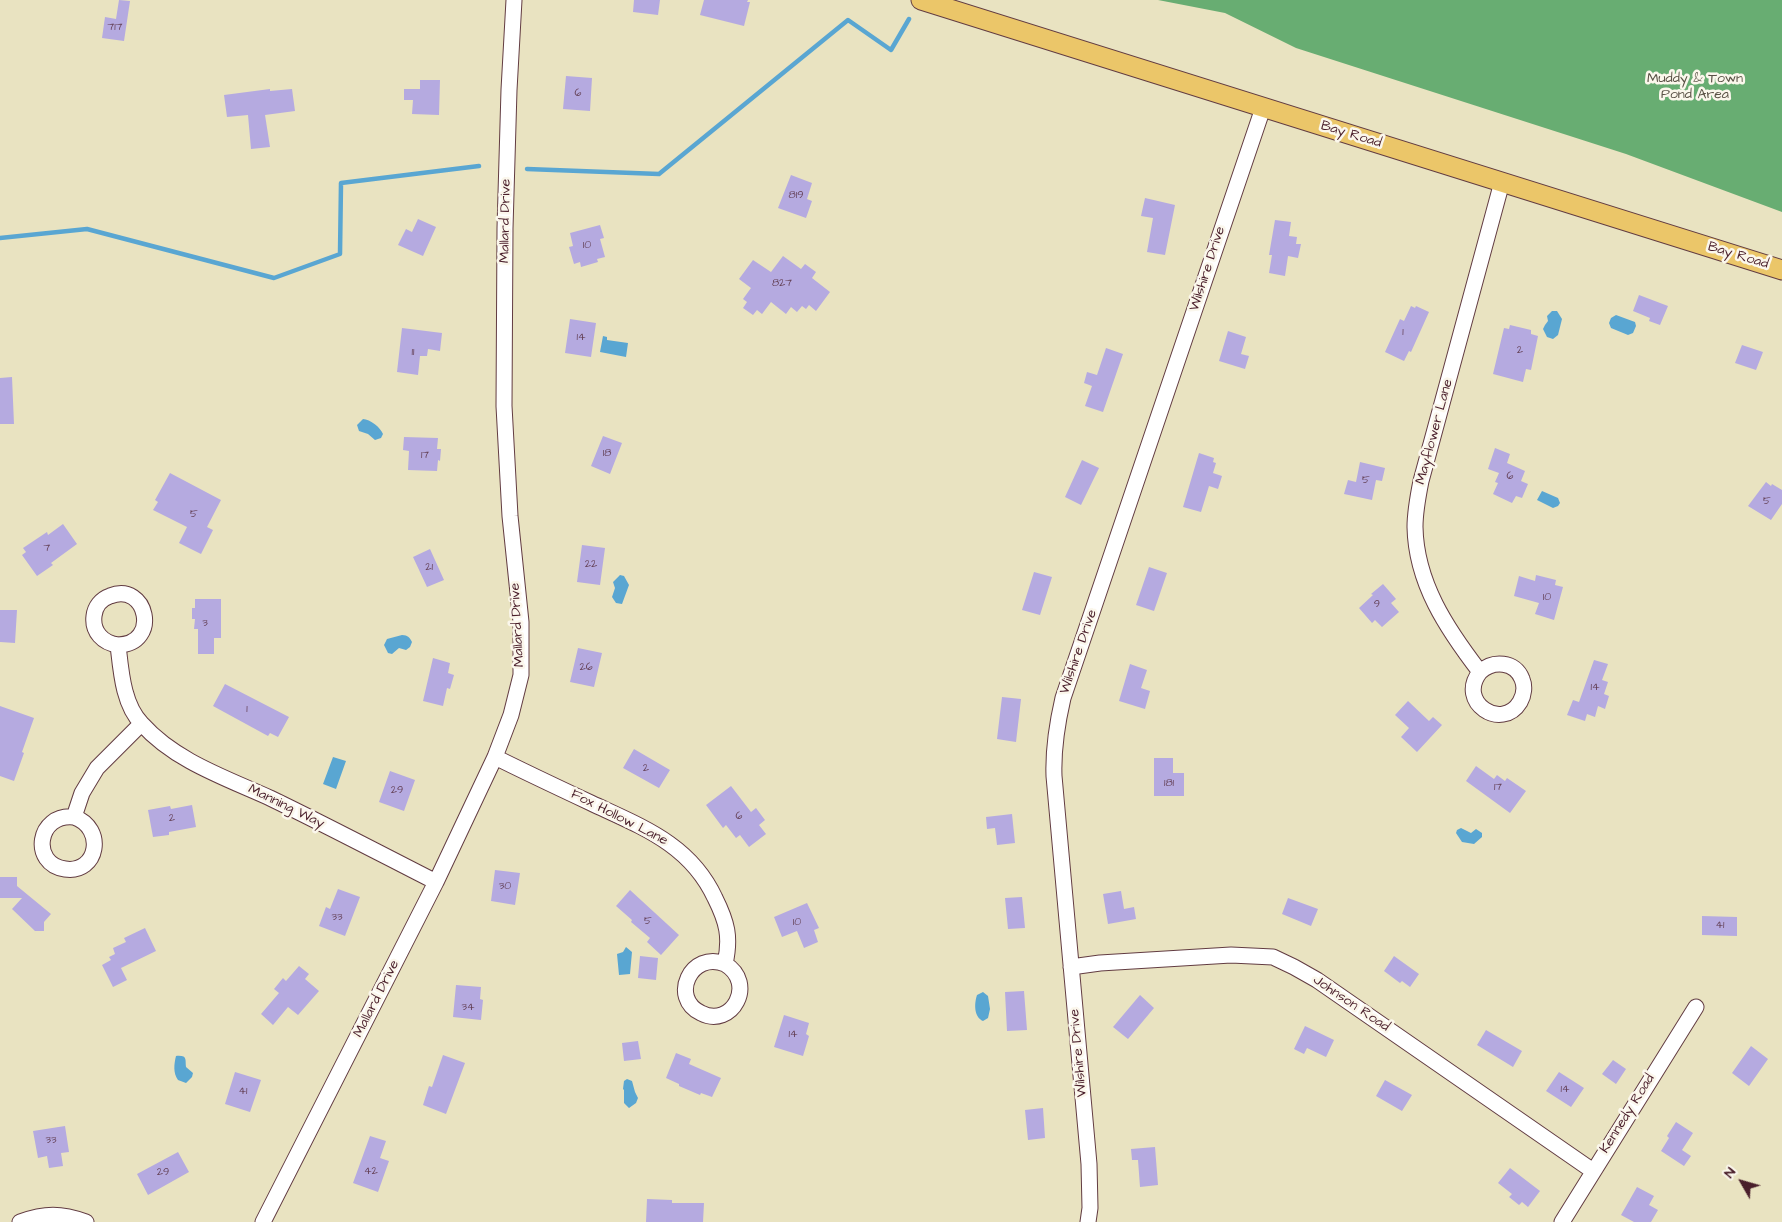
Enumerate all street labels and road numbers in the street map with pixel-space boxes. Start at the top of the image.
street label: Bay Road [1319,118,1383,152]
street label: Mallard Drive [497,179,515,263]
street label: Wilshire Drive [1186,224,1230,314]
street label: Bay Road [1706,239,1770,273]
street label: Mayflower Lane [1413,377,1457,487]
street label: Mallard Drive [507,582,529,668]
street label: Wilshire Drive [1057,608,1101,696]
street label: Manning Way [245,781,327,833]
street label: Fox Hollow Lane [568,786,670,850]
street label: Mallard Drive [350,958,404,1040]
street label: Johnson Road [1309,972,1393,1036]
street label: Wilshire Drive [1067,1008,1091,1098]
street label: Kennedy Road [1597,1071,1659,1157]

